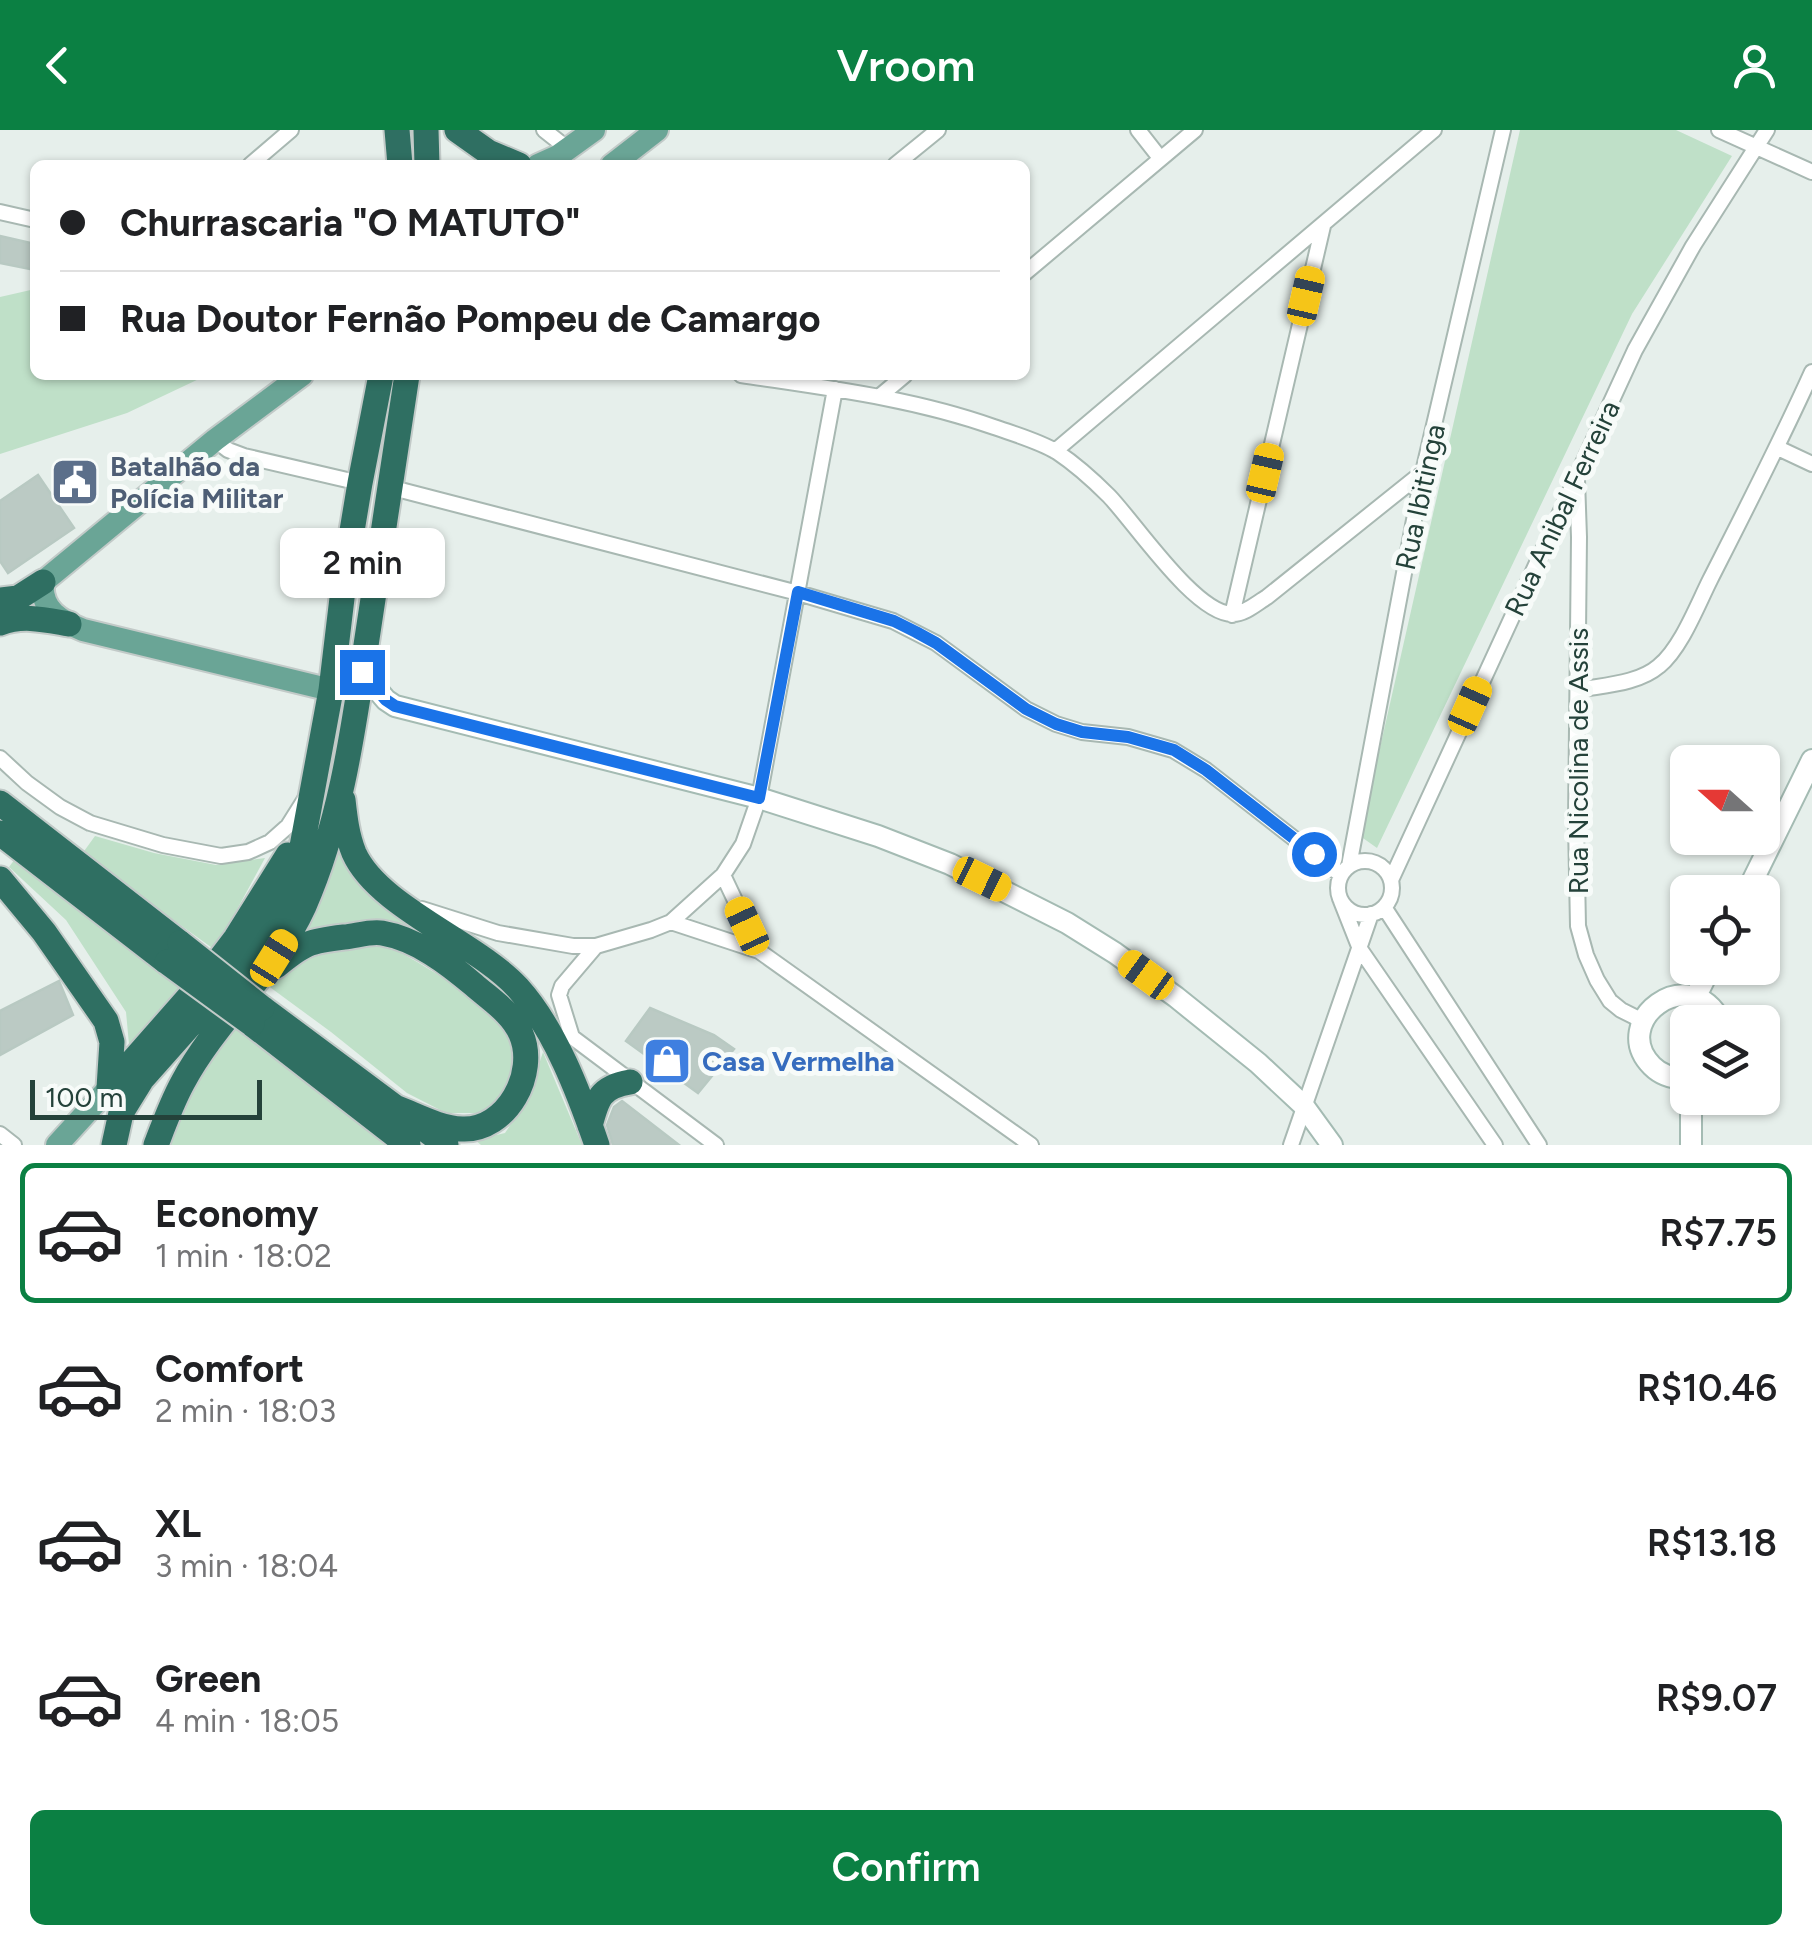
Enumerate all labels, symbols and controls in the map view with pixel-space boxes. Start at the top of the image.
icon: back [30,38,85,93]
text: Vroom [837,38,975,92]
icon: person [1727,38,1782,93]
text: Churrascaria "O MATUTO" [120,200,581,246]
car [1285,263,1327,329]
text: Rua Doutor Fernão Pompeu de Camargo [120,296,821,342]
street label: Rua Anibal Ferreira [1497,395,1627,621]
street label: Rua Ibitinga [1388,421,1452,573]
car [1244,440,1286,506]
place label: Batalhão da Polícia Militar [110,449,284,515]
public building icon: Batalhão da Polícia Militar [49,456,101,508]
callout: 2 min [280,527,444,597]
text: 2 min [323,544,402,582]
street label: Rua Nicolina de Assis [1561,628,1595,894]
route end [340,650,385,695]
car [1444,672,1496,740]
north arrow [1670,745,1780,855]
map controls [1670,745,1780,1115]
route start [1292,832,1337,877]
car [948,852,1016,906]
button: locate [1670,875,1780,985]
car [721,892,773,960]
car [245,925,303,991]
car [1113,945,1179,1005]
button: layers [1670,1005,1780,1115]
shop icon: Casa Vermelha [641,1035,693,1087]
place label: Casa Vermelha [702,1044,895,1078]
scale bar [30,1075,262,1120]
text: 100 m [45,1080,123,1114]
icon: car [35,1188,125,1278]
text: Economy [155,1191,318,1237]
text: R$7.75 [1659,1210,1777,1256]
text: 1 min · 18:02 [155,1237,332,1275]
icon: car [35,1343,125,1433]
text: Comfort [155,1346,304,1392]
text: R$10.46 [1637,1365,1777,1411]
text: 2 min · 18:03 [155,1392,336,1430]
icon: car [35,1498,125,1588]
text: XL [155,1501,201,1547]
text: R$13.18 [1647,1520,1777,1566]
text: 3 min · 18:04 [155,1547,338,1585]
icon: car [35,1653,125,1743]
text: Green [155,1656,261,1702]
text: R$9.07 [1656,1675,1777,1721]
text: 4 min · 18:05 [155,1702,339,1740]
button: Confirm [30,1810,1782,1925]

